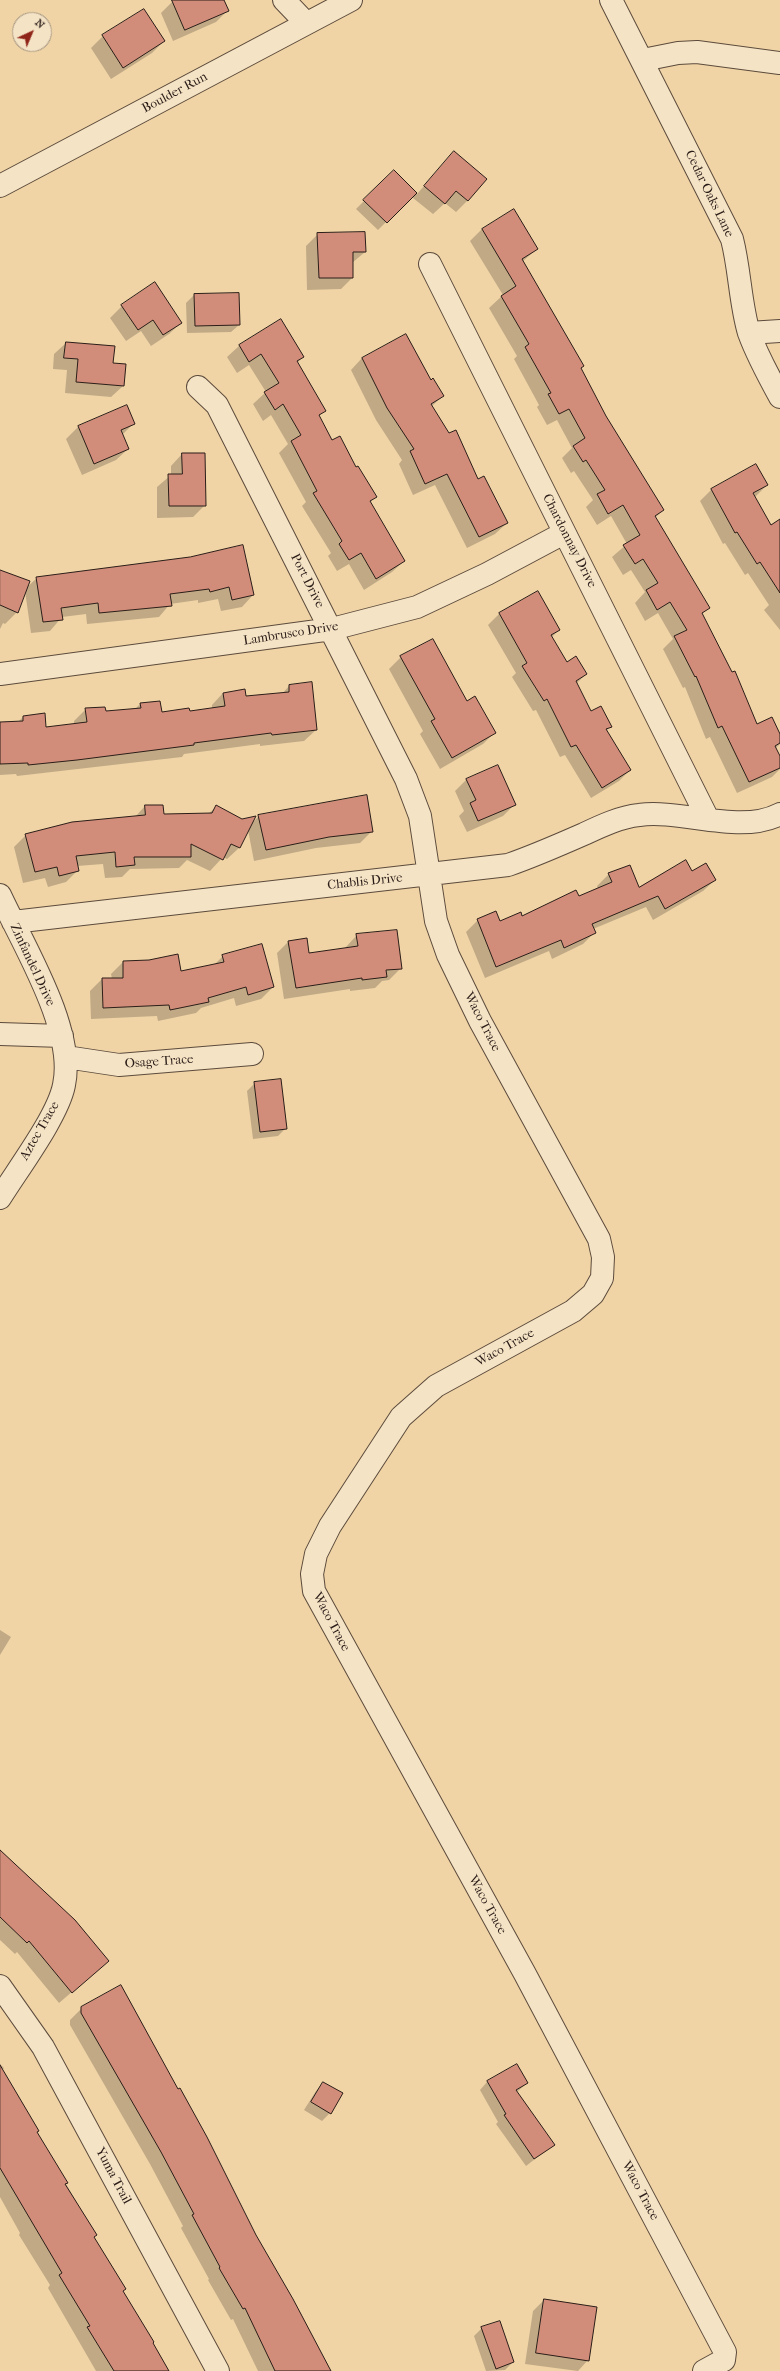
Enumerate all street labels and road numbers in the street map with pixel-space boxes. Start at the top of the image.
street label: Boulder Run [140,69,210,117]
street label: Cedar Oaks Lane [681,148,737,240]
street label: Chardonnay Drive [539,491,599,591]
street label: Port Drive [287,551,327,611]
street label: Lambrusco Drive [242,619,340,649]
street label: Chablis Drive [327,870,403,894]
street label: Zinfandel Drive [6,921,58,1009]
street label: Waco Trace [460,990,504,1054]
street label: Osage Trace [124,1052,194,1072]
street label: Aztec Trace [17,1099,63,1163]
street label: Waco Trace [473,1326,537,1370]
street label: Waco Trace [309,1590,353,1654]
street label: Waco Trace [465,1873,509,1937]
street label: Yuma Trail [92,2145,134,2207]
street label: Waco Trace [618,2159,662,2223]

